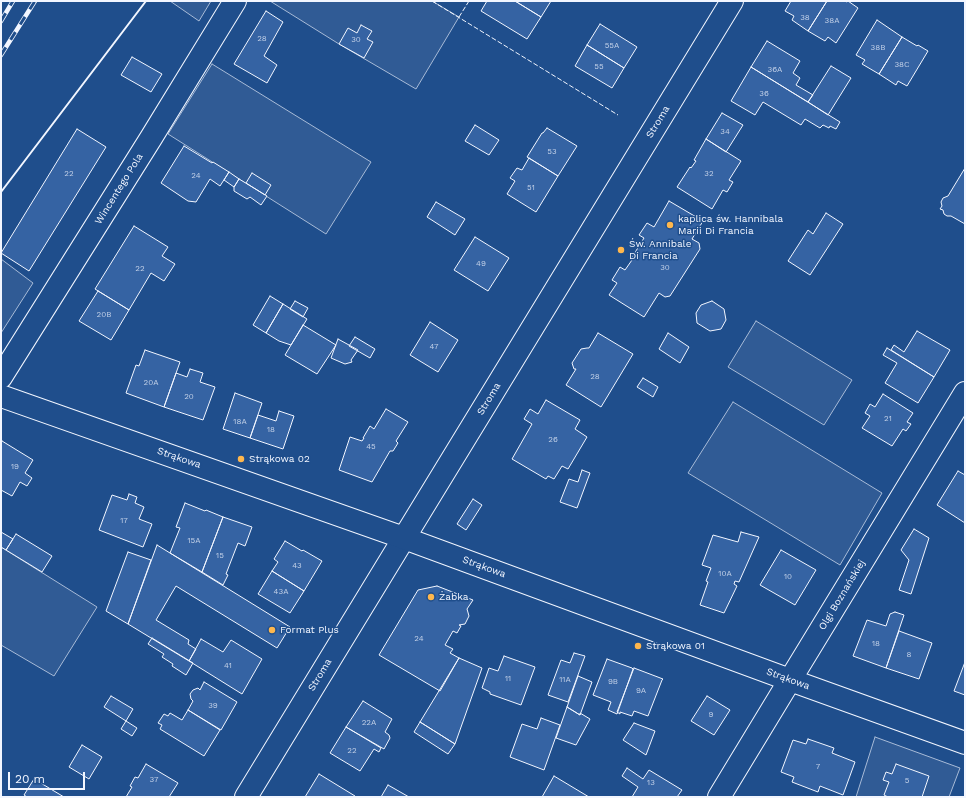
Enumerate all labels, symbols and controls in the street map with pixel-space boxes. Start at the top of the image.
house number: 38 [800,13,810,23]
house number: 38A [825,16,839,26]
house number: 28 [257,34,267,44]
house number: 30 [351,35,361,45]
house number: 55A [605,41,619,51]
house number: 38B [871,43,885,53]
house number: 38C [894,60,910,70]
house number: 55 [594,62,604,72]
house number: 36A [768,65,782,75]
house number: 36 [759,89,769,99]
street label: Stroma [644,104,672,140]
house number: 34 [720,127,730,137]
house number: 53 [547,147,557,157]
street label: Wincentego Pola [92,151,146,227]
house number: 22 [64,169,74,179]
house number: 32 [704,169,714,179]
house number: 24 [191,171,201,181]
house number: 51 [527,183,535,193]
place label: kaplica św. Hannibala Marii Di Francia [678,213,783,236]
marker: kaplica św. Hannibala Marii Di Francia [665,220,675,230]
place label: Św. Annibale Di Francia [629,238,691,262]
marker: Św. Annibale Di Francia [616,245,626,255]
house number: 49 [476,259,486,269]
house number: 30 [660,263,670,273]
house number: 22 [135,264,145,274]
house number: 20B [97,310,111,320]
house number: 47 [430,342,438,352]
house number: 28 [590,372,600,382]
house number: 20A [144,378,158,388]
street label: Stroma [475,381,503,417]
house number: 20 [184,392,194,402]
house number: 21 [884,414,892,424]
house number: 18A [233,417,247,427]
house number: 18 [267,425,275,435]
house number: 26 [548,435,558,445]
house number: 45 [366,442,376,452]
street label: Strąkowa [156,445,202,471]
place label: Strąkowa 02 [249,453,310,465]
marker: Strąkowa 02 [236,454,246,464]
house number: 19 [11,462,19,472]
house number: 17 [120,516,128,526]
house number: 15A [187,536,201,546]
house number: 15 [216,551,224,561]
street label: Strąkowa [461,554,507,580]
street label: Olgi Boznańskiej [816,558,868,632]
house number: 43 [292,561,302,571]
house number: 10A [718,569,732,579]
house number: 10 [784,572,792,582]
house number: 43A [274,587,288,597]
place label: Żabka [439,591,468,603]
marker: Żabka [426,592,436,602]
place label: Format Plus [280,624,339,636]
marker: Format Plus [267,625,277,635]
house number: 24 [414,634,424,644]
house number: 18 [872,639,880,649]
place label: Strąkowa 01 [646,640,705,652]
marker: Strąkowa 01 [633,641,643,651]
house number: 8 [907,650,911,660]
street label: Stroma [306,657,334,693]
house number: 41 [224,661,232,671]
street label: Strąkowa [765,666,811,692]
house number: 11 [505,674,511,684]
house number: 11A [559,675,571,685]
house number: 9B [608,677,618,687]
house number: 9A [636,686,646,696]
house number: 39 [208,701,218,711]
house number: 9 [709,710,713,720]
house number: 22A [362,718,376,728]
house number: 22 [347,746,357,756]
house number: 7 [816,762,820,772]
scale bar [10,764,87,790]
text: 20 m [15,772,45,786]
house number: 37 [150,775,158,785]
house number: 5 [905,776,909,786]
house number: 13 [647,778,655,788]

